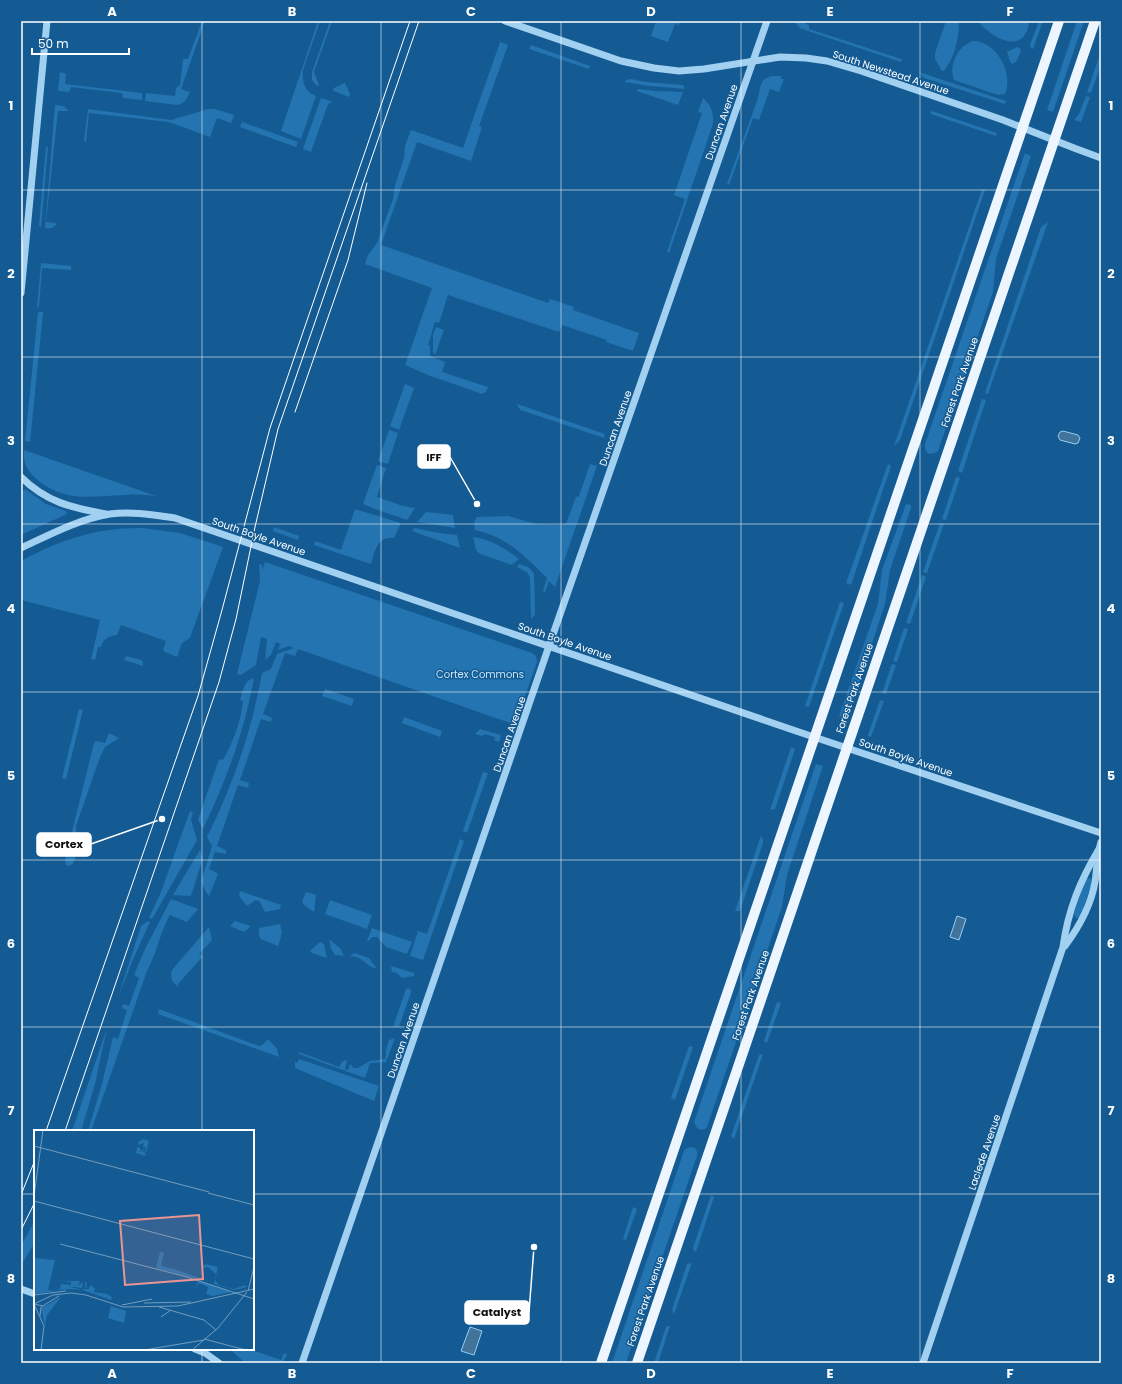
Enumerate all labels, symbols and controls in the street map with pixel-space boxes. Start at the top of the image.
text: A [107,2,117,21]
text: B [288,2,297,21]
text: C [466,2,476,21]
text: D [646,2,656,21]
text: E [826,2,834,21]
text: F [1006,2,1014,21]
scale bar [32,30,129,56]
text: 50 m [38,35,69,52]
street label: South Newstead Avenue [831,47,951,98]
street label: Duncan Avenue [701,82,741,162]
text: 1 [9,96,13,115]
text: 1 [1109,96,1113,115]
text: 2 [7,264,15,283]
text: 2 [1107,264,1115,283]
street label: Forest Park Avenue [937,335,982,429]
street label: Duncan Avenue [595,388,635,468]
text: 3 [7,431,15,450]
text: 3 [1107,431,1115,450]
callout: IFF [418,445,450,468]
text: IFF [426,449,442,465]
street label: South Boyle Avenue [210,513,308,560]
text: 4 [7,599,16,618]
text: 4 [1107,599,1116,618]
street label: South Boyle Avenue [516,618,614,665]
street label: Forest Park Avenue [832,641,877,735]
park label: Cortex Commons [436,667,524,682]
street label: Duncan Avenue [489,694,529,774]
street label: South Boyle Avenue [857,734,955,781]
text: 5 [7,766,15,785]
text: 5 [1107,766,1115,785]
callout: Cortex [37,833,91,856]
text: Cortex [45,836,83,852]
text: 6 [7,934,15,953]
text: 6 [1107,934,1115,953]
street label: Forest Park Avenue [728,948,773,1042]
street label: Duncan Avenue [383,1000,423,1080]
text: 7 [8,1101,15,1120]
text: 7 [1108,1101,1115,1120]
street label: Laclede Avenue [965,1112,1004,1192]
inset map [34,1130,254,1350]
street label: Forest Park Avenue [623,1254,668,1348]
text: 8 [7,1269,15,1288]
text: 8 [1107,1269,1115,1288]
callout: Catalyst [465,1301,529,1324]
text: Catalyst [473,1304,522,1320]
text: A [107,1364,117,1383]
text: B [288,1364,297,1383]
text: C [466,1364,476,1383]
text: D [646,1364,656,1383]
text: E [826,1364,834,1383]
text: F [1006,1364,1014,1383]

